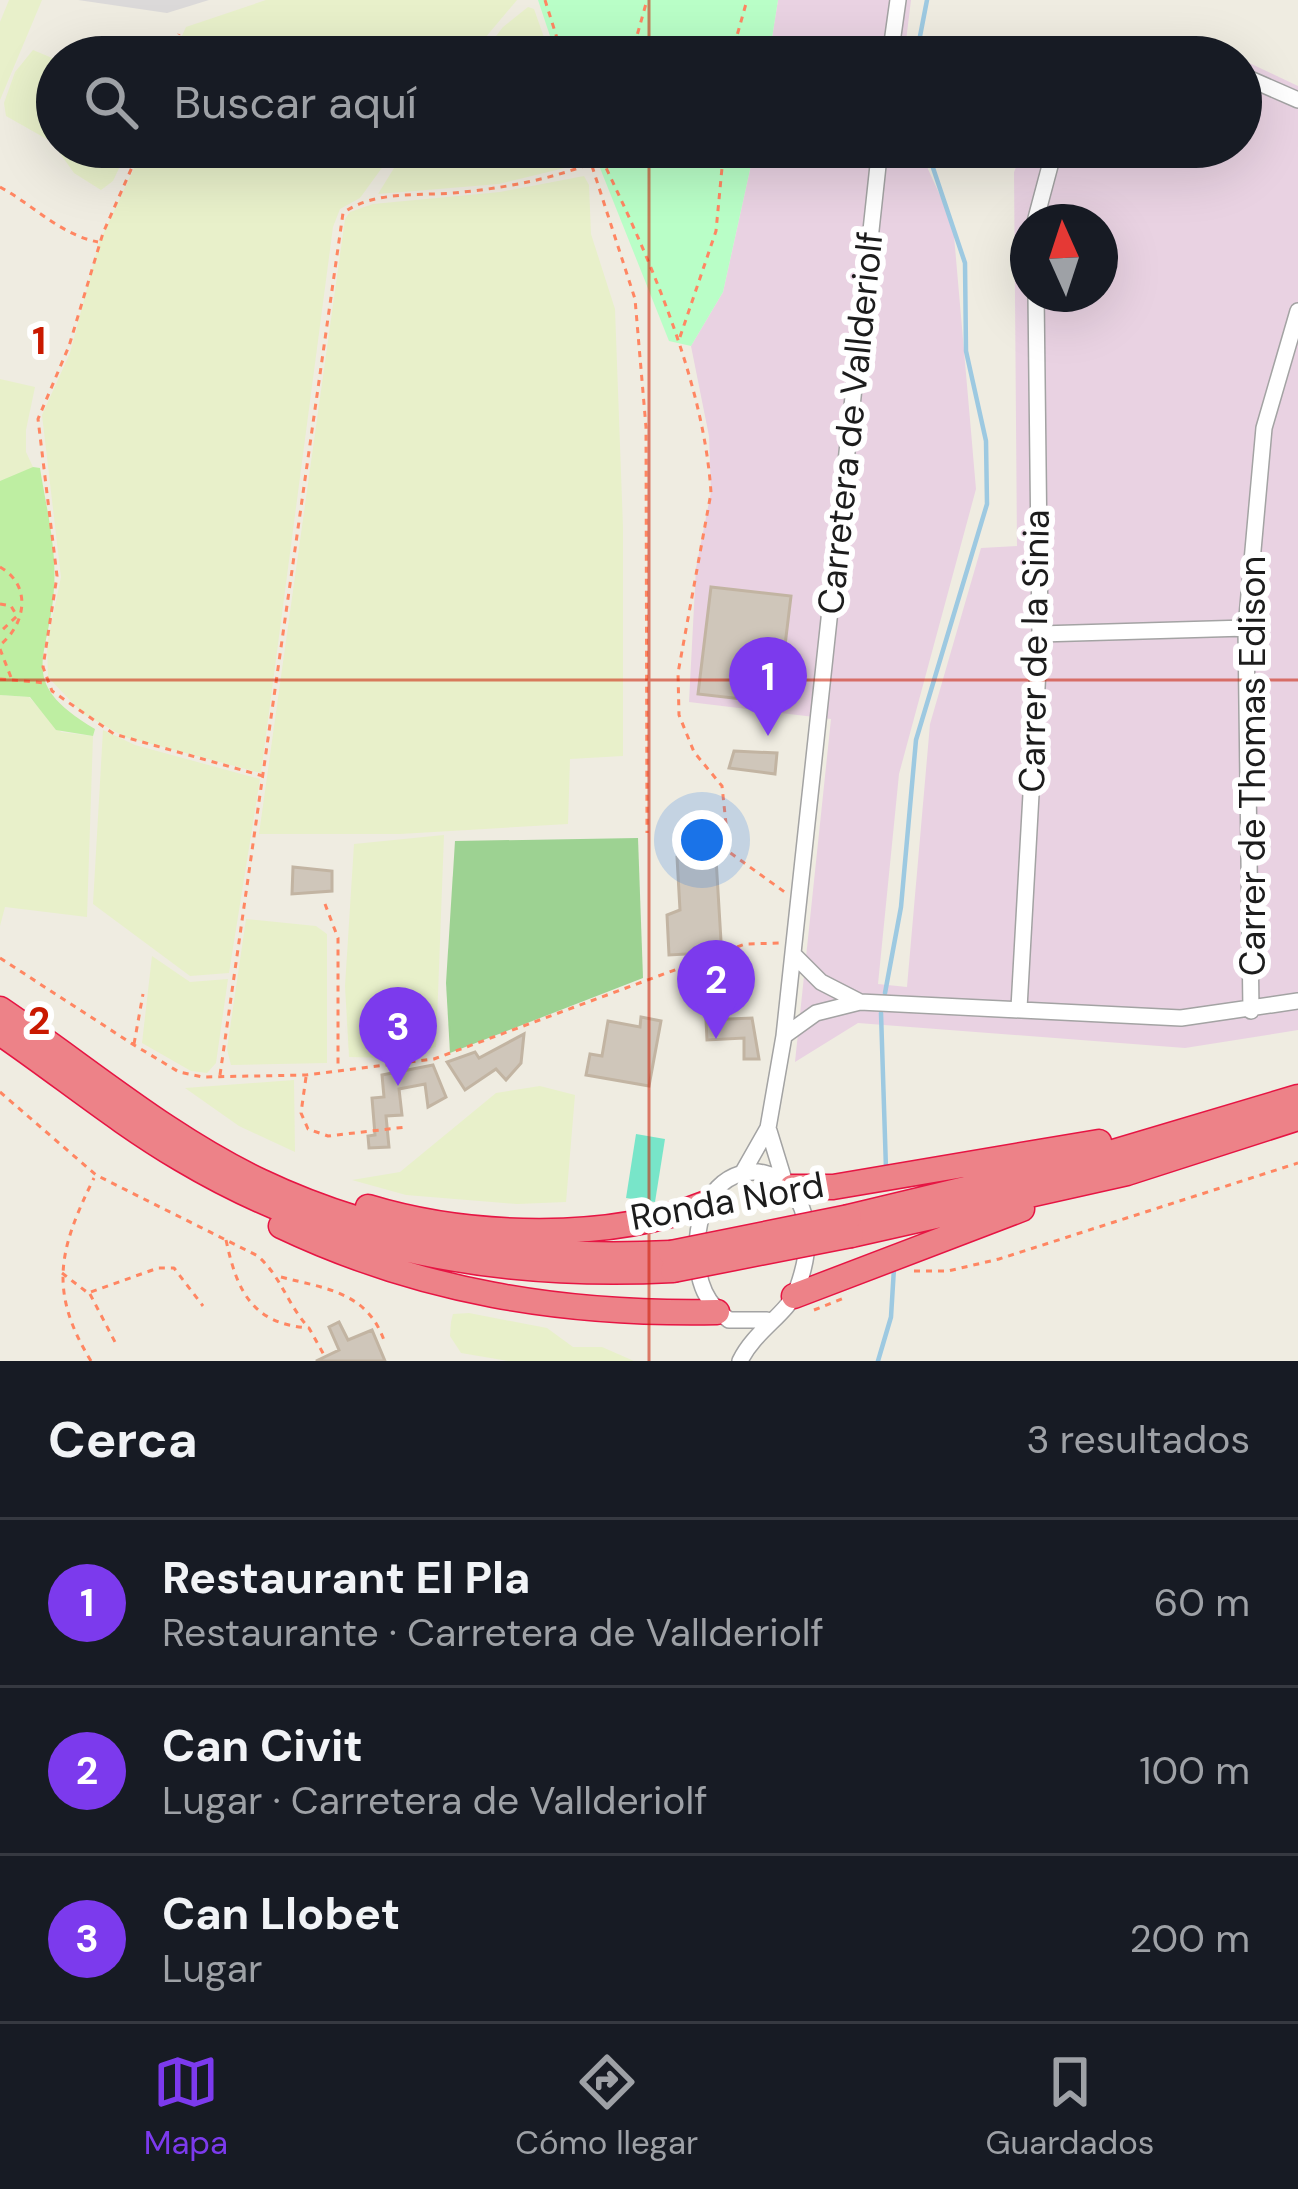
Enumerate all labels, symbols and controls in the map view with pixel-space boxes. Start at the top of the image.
search box [36,36,1262,168]
icon: search [78,69,144,135]
text: Buscar aquí [174,73,417,132]
north arrow [1010,204,1118,312]
street label: Carretera de Vallderiolf [807,229,893,617]
text: 1 [32,315,46,366]
street label: Carrer de la Sinia [1008,509,1060,793]
street label: Carrer de Thomas Edison [1229,556,1276,976]
pin: 1 [729,637,807,736]
your location [672,810,732,870]
pin: 2 [677,940,755,1039]
pin: 3 [359,987,437,1086]
text: 2 [28,995,50,1046]
street label: Ronda Nord [627,1161,827,1241]
text: Cerca [48,1406,198,1473]
text: 3 resultados [1026,1414,1250,1465]
text: Restaurant El Pla [162,1548,530,1607]
text: 1 [80,1577,94,1628]
text: 60 m [1154,1577,1250,1628]
text: Restaurante · Carretera de Vallderiolf [162,1607,824,1658]
text: Can Civit [162,1716,363,1775]
text: 2 [76,1745,98,1796]
text: 100 m [1139,1745,1250,1796]
text: Lugar · Carretera de Vallderiolf [162,1775,707,1826]
text: Can Llobet [162,1884,400,1943]
text: 3 [75,1913,99,1964]
text: 200 m [1129,1913,1250,1964]
text: Lugar [162,1943,262,1994]
tab: Mapa [144,2049,228,2164]
tab: Cómo llegar [515,2049,698,2164]
tab: Guardados [985,2049,1154,2164]

